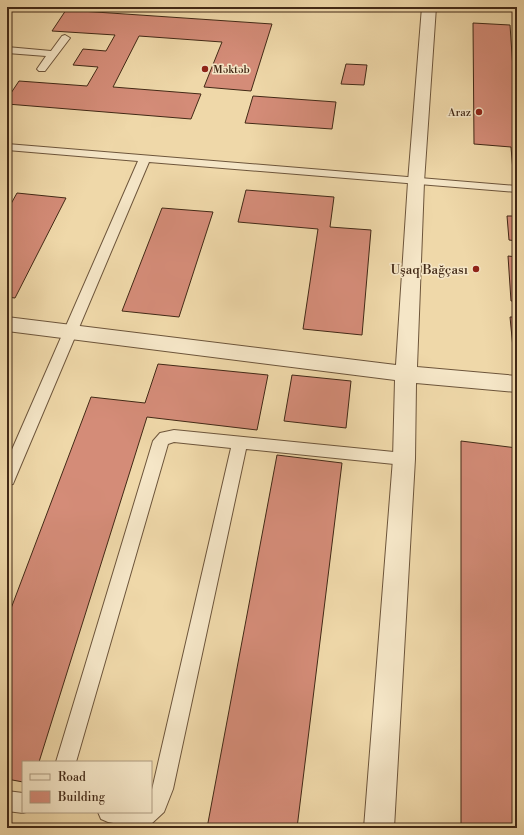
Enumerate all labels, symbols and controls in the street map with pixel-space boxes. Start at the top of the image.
place label: Məktəb [213,63,250,77]
marker: Məktəb [200,64,210,74]
place label: Araz [447,106,471,120]
marker: Araz [474,107,484,117]
place label: Uşaq Bağçası [391,262,468,278]
marker: Uşaq Bağçası [471,264,481,274]
legend [22,761,152,813]
text: Road [58,770,86,785]
text: Building [57,790,106,805]

